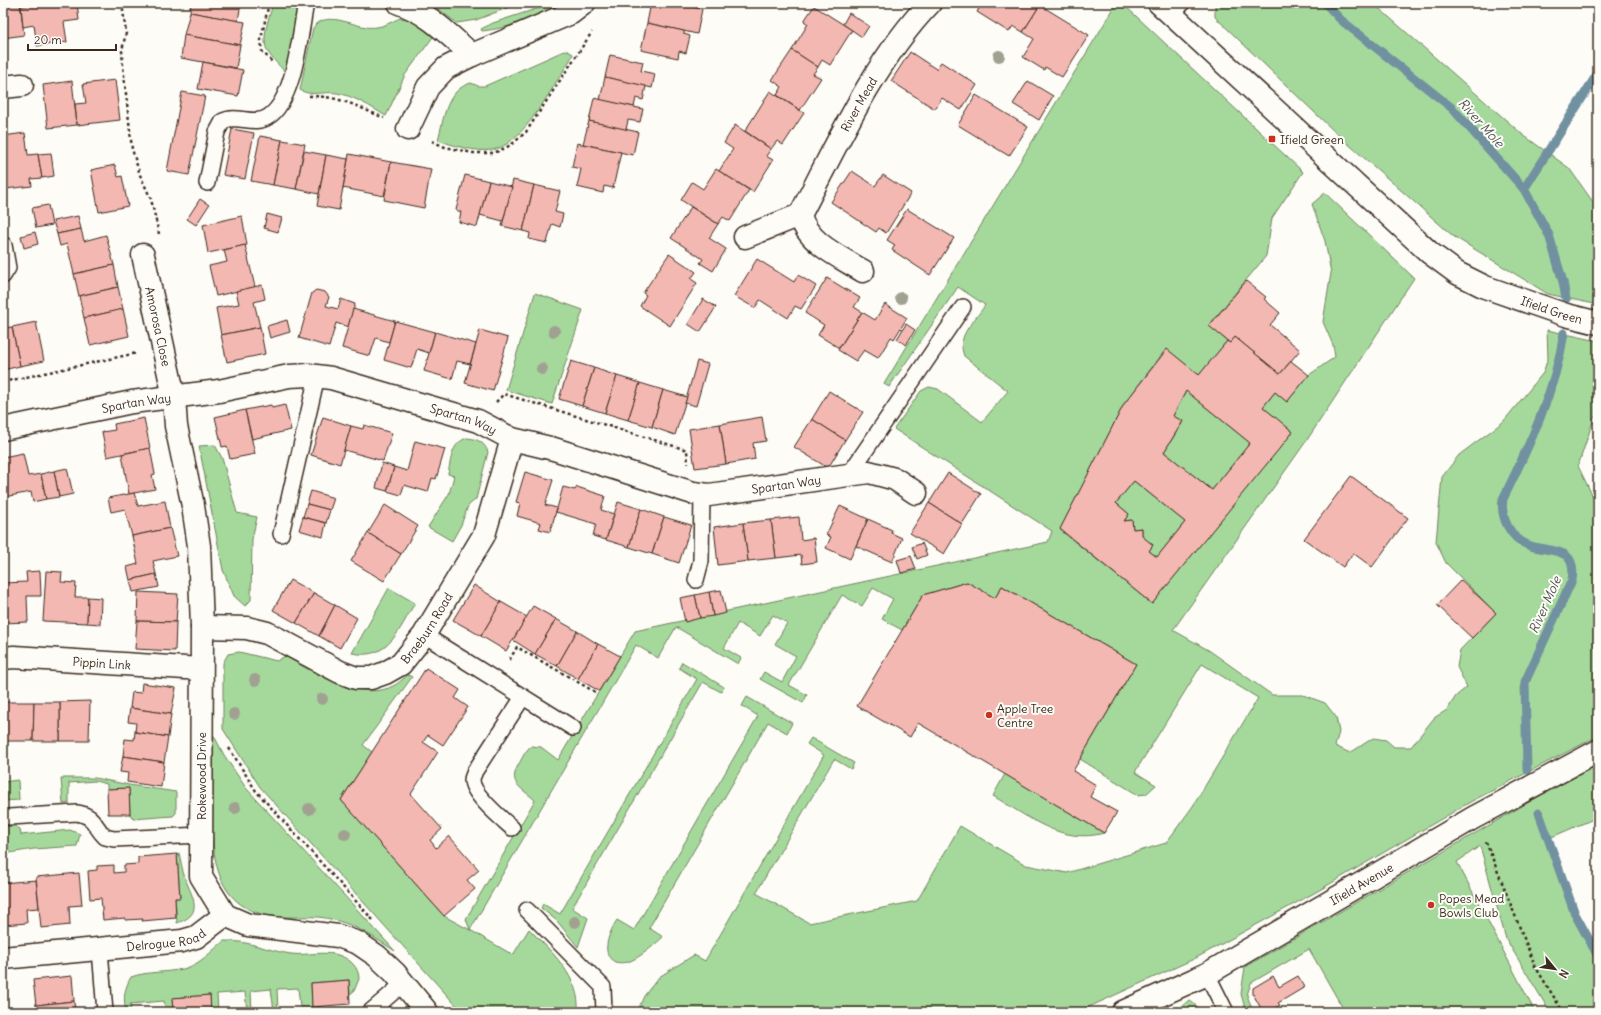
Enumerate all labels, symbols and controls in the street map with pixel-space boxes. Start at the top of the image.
scale bar [28,26,116,52]
text: 20 m [34,32,62,47]
street label: River Mead [837,74,880,134]
water label: River Mole [1454,95,1508,152]
place label: Ifield Green [1280,132,1344,147]
marker: Ifield Green [1267,134,1277,144]
street label: Amorosa Close [143,285,175,368]
street label: Ifield Green [1519,292,1584,326]
street label: Spartan Way [100,390,172,416]
street label: Spartan Way [428,400,500,437]
street label: Spartan Way [750,471,822,496]
water label: River Mole [1525,573,1565,636]
street label: Braeburn Road [397,590,455,666]
street label: Pippin Link [72,653,131,672]
place label: Apple Tree Centre [997,701,1053,730]
marker: Apple Tree Centre [984,710,994,720]
street label: Rokewood Drive [194,732,209,820]
street label: Ifield Avenue [1327,859,1396,908]
place label: Popes Mead Bowls Club [1439,891,1504,920]
marker: Popes Mead Bowls Club [1426,900,1436,910]
street label: Delrogue Road [126,925,208,954]
north arrow [1535,949,1575,989]
text: N [1556,967,1572,981]

